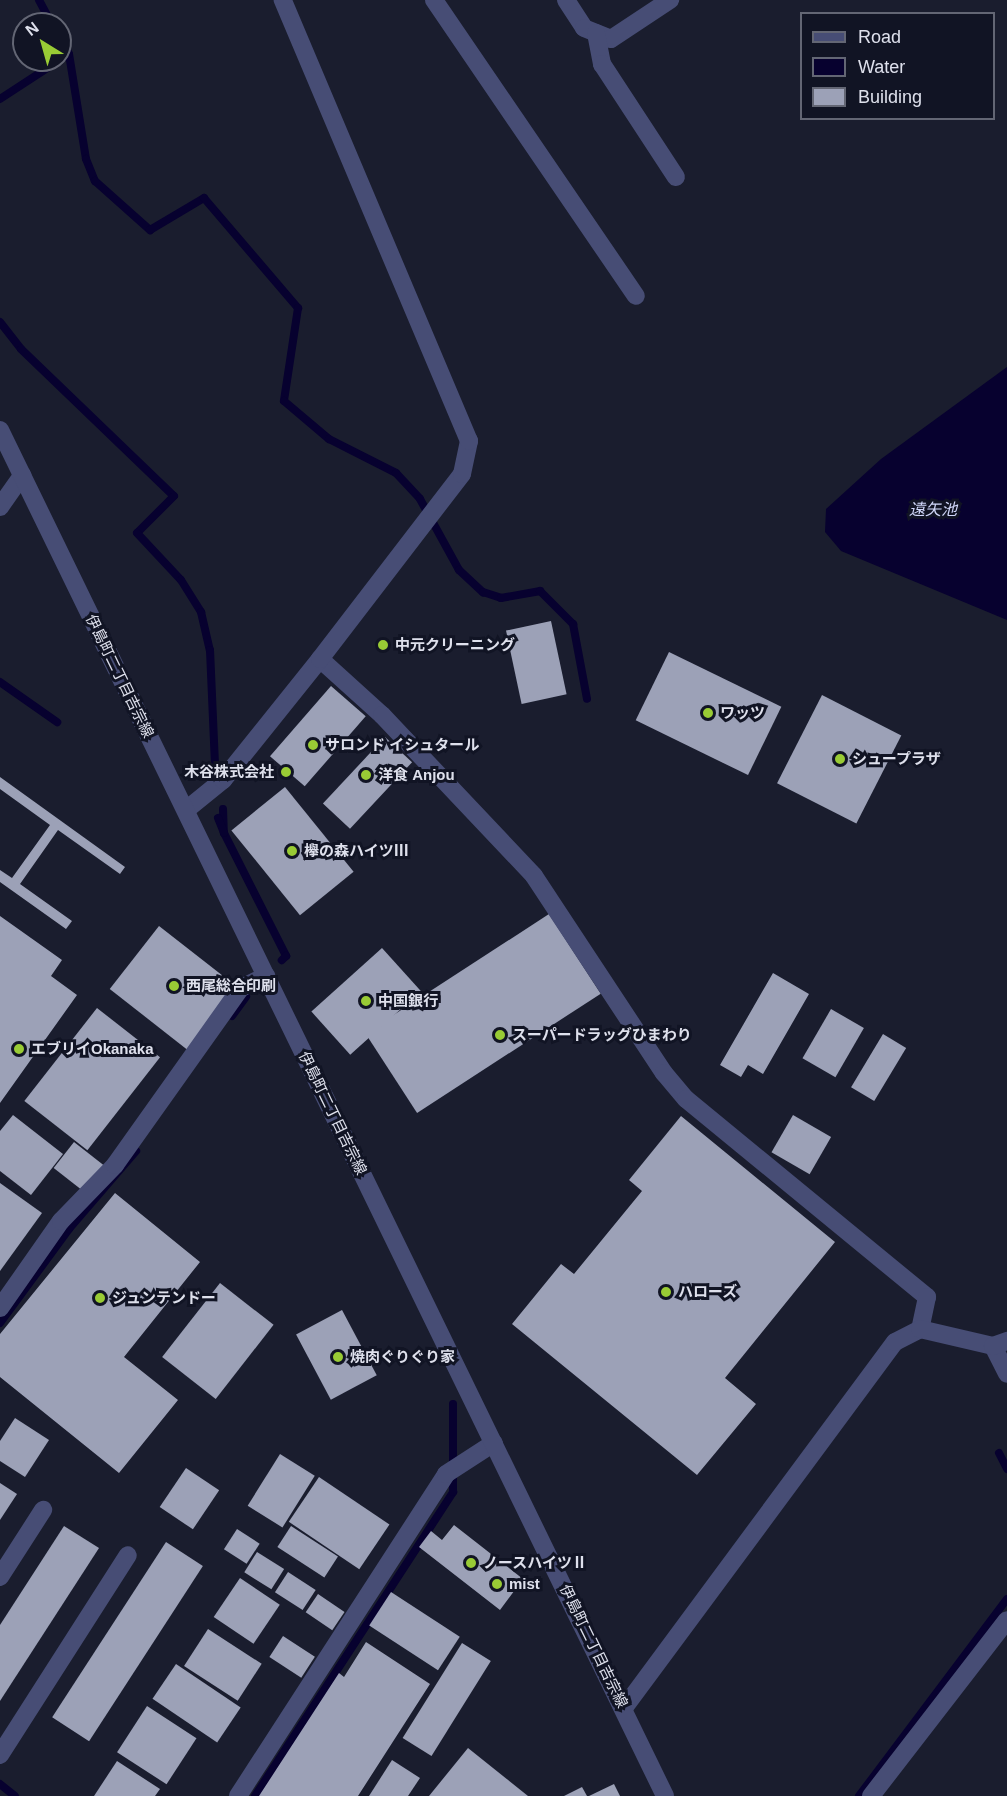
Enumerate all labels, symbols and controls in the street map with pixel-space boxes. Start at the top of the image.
north arrow [12,12,72,72]
legend [800,12,995,120]
text: N [22,19,42,39]
text: Road [858,27,901,47]
text: Water [858,57,905,77]
text: Building [858,87,922,107]
water label: 遠矢池 [909,500,957,520]
street label: 伊島町二丁目吉宗線 [82,611,158,741]
place label: 中元クリーニング [395,636,515,654]
marker: 中元クリーニング [376,638,390,652]
place label: ワッツ [720,704,765,722]
marker: ワッツ [701,706,715,720]
place label: サロンド イシュタール [325,736,479,754]
marker: サロンド イシュタール [306,738,320,752]
place label: シュープラザ [852,750,942,768]
marker: シュープラザ [833,752,847,766]
place label: 木谷株式会社 [184,763,274,781]
marker: 木谷株式会社 [279,765,293,779]
place label: 洋食 Anjou [378,766,455,784]
marker: 洋食 Anjou [359,768,373,782]
place label: 欅の森ハイツⅢ [304,842,409,860]
marker: 欅の森ハイツⅢ [285,844,299,858]
place label: 西尾総合印刷 [186,977,276,995]
marker: 西尾総合印刷 [167,979,181,993]
place label: 中国銀行 [378,992,438,1010]
marker: 中国銀行 [359,994,373,1008]
place label: スーパードラッグひまわり [512,1026,692,1044]
marker: スーパードラッグひまわり [493,1028,507,1042]
place label: エブリイOkanaka [31,1040,154,1058]
marker: エブリイOkanaka [12,1042,26,1056]
street label: 伊島町二丁目吉宗線 [295,1048,371,1178]
place label: ハローズ [678,1283,738,1301]
marker: ハローズ [659,1285,673,1299]
place label: ジュンテンドー [112,1289,217,1307]
marker: ジュンテンドー [93,1291,107,1305]
place label: 焼肉ぐりぐり家 [350,1348,455,1366]
marker: 焼肉ぐりぐり家 [331,1350,345,1364]
place label: ノースハイツⅡ [483,1554,588,1572]
marker: ノースハイツⅡ [464,1556,478,1570]
place label: mist [509,1575,540,1593]
marker: mist [490,1577,504,1591]
street label: 伊島町二丁目吉宗線 [556,1581,632,1711]

